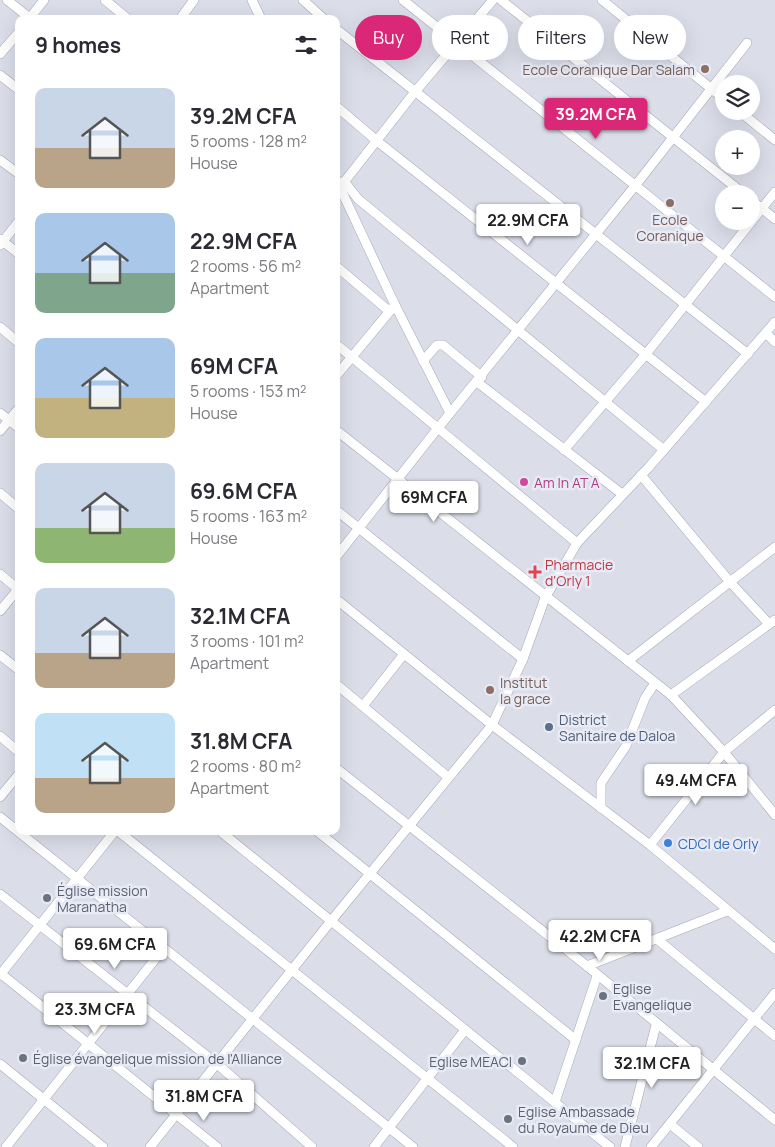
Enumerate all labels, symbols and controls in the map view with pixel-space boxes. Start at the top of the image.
chip: Buy [355,15,422,60]
chip: Rent [432,15,508,60]
chip: Filters [518,15,604,60]
chip: New [614,15,686,60]
text: 9 homes [35,31,121,59]
icon: filters [292,31,320,59]
place label: Ecole Coranique Dar Salam [523,60,695,79]
marker: Ecole Coranique Dar Salam [699,63,711,75]
map controls [715,75,760,230]
button: layers [715,75,760,120]
pin: 39.2M CFA [539,98,653,140]
text: 39.2M CFA [190,102,297,130]
text: 39.2M CFA [555,103,637,125]
icon: home [75,108,135,168]
text: 5 rooms · 128 m² [190,130,307,152]
button: + [715,130,760,175]
text: House [190,152,238,174]
button: − [715,185,760,230]
marker: Ecole Coranique [664,197,676,209]
pin: 22.9M CFA [471,204,585,246]
text: 22.9M CFA [487,209,569,231]
place label: Ecole Coranique [636,210,704,245]
text: 22.9M CFA [190,227,297,255]
icon: home [75,233,135,293]
text: 2 rooms · 56 m² [190,255,301,277]
text: Apartment [190,277,269,299]
text: 69M CFA [190,352,278,380]
icon: home [75,358,135,418]
text: 5 rooms · 153 m² [190,380,306,402]
text: House [190,402,238,424]
place label: Am In AT A [534,473,600,492]
marker: Am In AT A [518,476,530,488]
text: 69.6M CFA [190,477,297,505]
pin: 69M CFA [388,480,480,523]
icon: home [75,483,135,543]
text: 69M CFA [400,486,468,508]
text: 5 rooms · 163 m² [190,505,307,527]
text: House [190,527,238,549]
place label: Pharmacie d'Orly 1 [545,555,613,590]
marker: Pharmacie d'Orly 1 [529,566,541,578]
text: 32.1M CFA [190,602,290,630]
icon: home [75,608,135,668]
text: 3 rooms · 101 m² [190,630,304,652]
text: Apartment [190,652,269,674]
place label: Institut la grace [500,673,550,708]
marker: Institut la grace [484,684,496,696]
place label: District Sanitaire de Daloa [559,710,675,745]
marker: District Sanitaire de Daloa [543,721,555,733]
text: 31.8M CFA [190,727,292,755]
icon: home [75,733,135,793]
text: 2 rooms · 80 m² [190,755,301,777]
pin: 49.4M CFA [639,764,753,806]
text: 49.4M CFA [655,769,737,791]
text: Apartment [190,777,269,799]
place label: CDCI de Orly [678,834,759,853]
marker: CDCI de Orly [662,837,674,849]
place label: Église mission Maranatha [57,881,148,916]
marker: Église mission Maranatha [41,892,53,904]
pin: 42.2M CFA [543,920,657,962]
text: 42.2M CFA [559,925,641,947]
pin: 69.6M CFA [58,928,172,970]
text: 69.6M CFA [74,933,156,955]
place label: Eglise Evangelique [613,979,692,1014]
marker: Eglise Evangelique [597,990,609,1002]
pin: 23.3M CFA [38,992,152,1035]
text: 23.3M CFA [55,998,135,1020]
pin: 32.1M CFA [595,1046,709,1089]
place label: Église évangelique mission de l'Alliance [33,1049,282,1068]
marker: Église évangelique mission de l'Alliance [17,1052,29,1064]
place label: Eglise MEACI [429,1052,512,1071]
text: 32.1M CFA [614,1052,690,1074]
marker: Eglise MEACI [516,1055,528,1067]
pin: 31.8M CFA [147,1080,261,1122]
text: 31.8M CFA [165,1085,243,1107]
place label: Eglise Ambassade du Royaume de Dieu [518,1102,649,1137]
marker: Eglise Ambassade du Royaume de Dieu [502,1113,514,1125]

